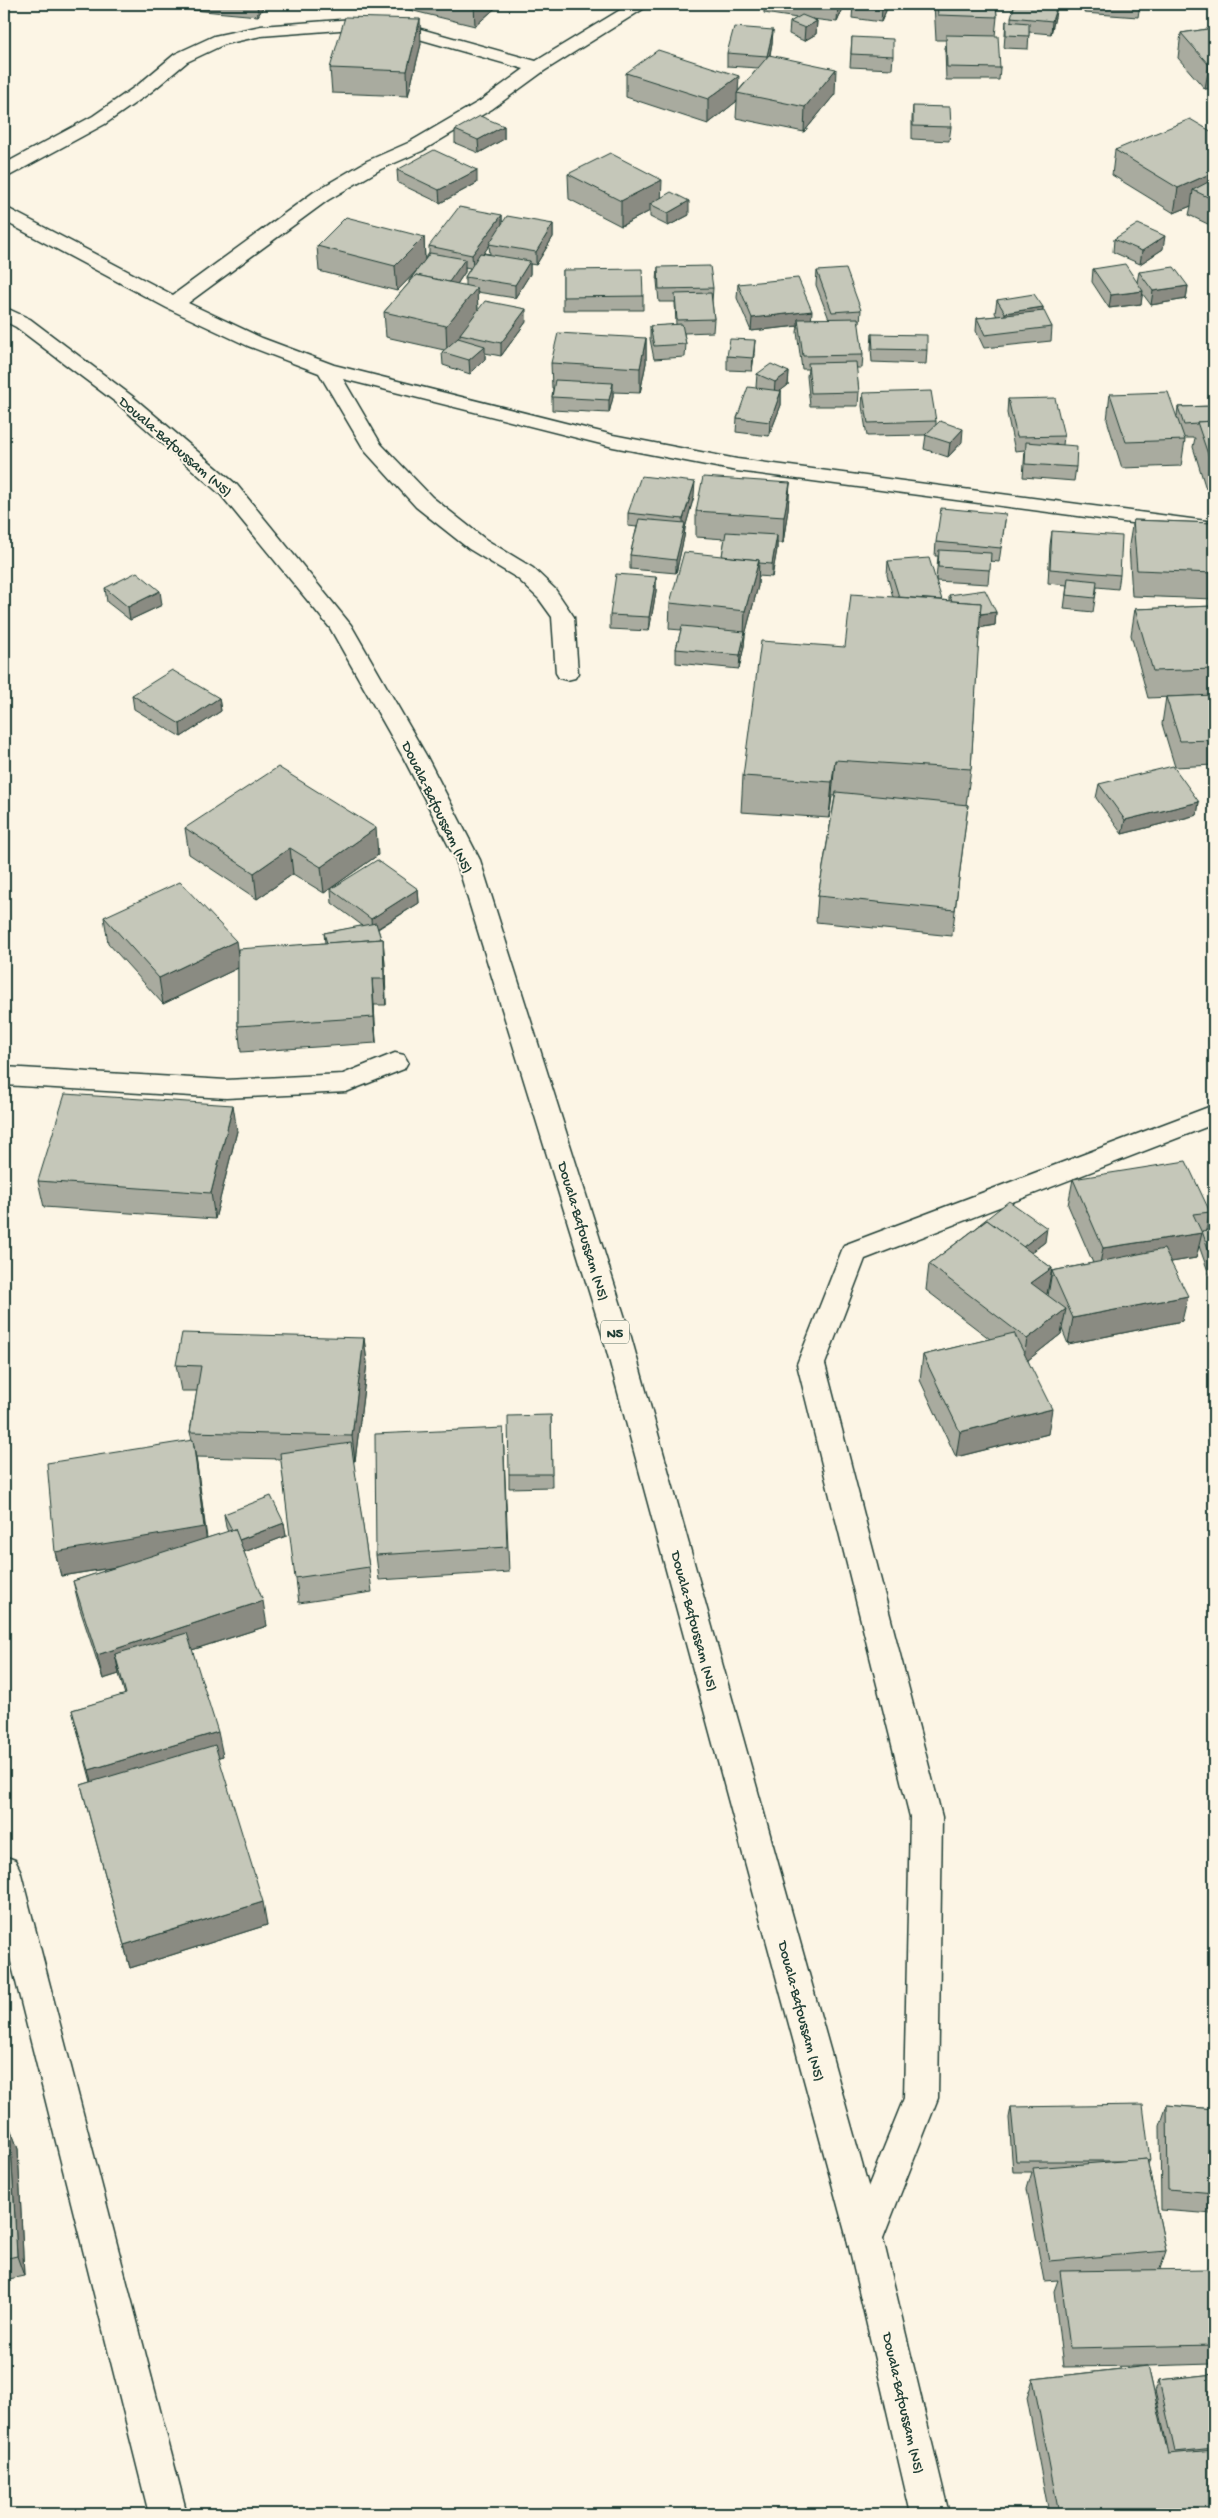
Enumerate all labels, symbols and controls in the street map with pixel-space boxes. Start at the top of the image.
street label: Douala-Bafoussam (N5) [114,393,235,502]
street label: Douala-Bafoussam (N5) [396,738,476,877]
street label: Douala-Bafoussam (N5) [552,1159,612,1303]
road number: N5 [601,1320,629,1344]
street label: Douala-Bafoussam (N5) [665,1548,720,1694]
street label: Douala-Bafoussam (N5) [772,1938,827,2084]
street label: Douala-Bafoussam (N5) [877,2330,927,2476]

